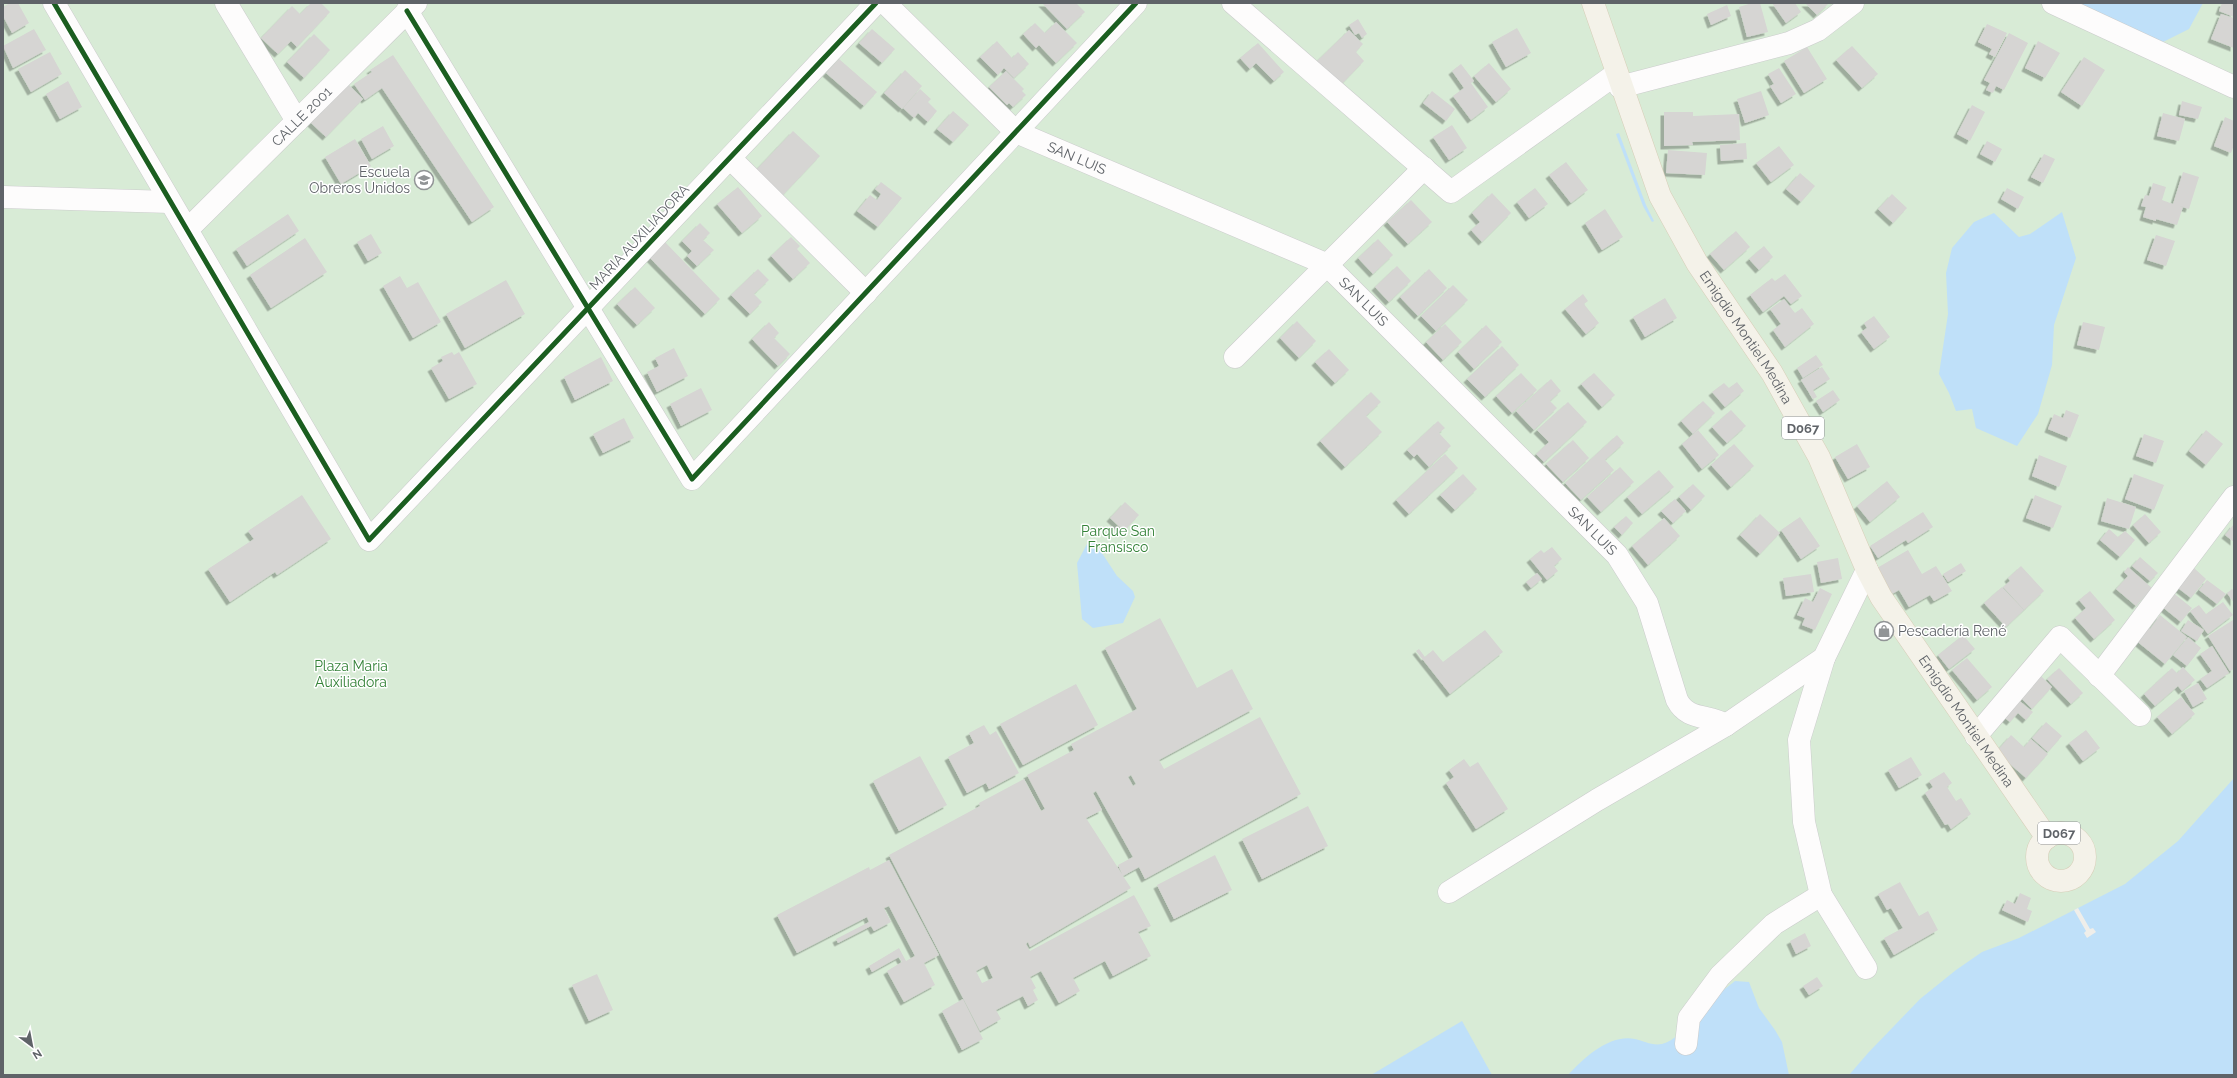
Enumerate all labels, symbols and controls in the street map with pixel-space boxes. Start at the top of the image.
street label: CALLE 2001 [268,83,335,149]
street label: SAN LUIS [1045,138,1109,178]
place label: Escuela Obreros Unidos [309,164,410,196]
school or university icon: Escuela Obreros Unidos [413,169,435,191]
street label: MARIA AUXILIADORA [586,180,692,293]
street label: Emigdio Montiel Medina [1697,268,1796,407]
street label: SAN LUIS [1336,274,1392,330]
road number: D067 [1782,417,1824,439]
street label: SAN LUIS [1565,503,1621,559]
park label: Parque San Fransisco [1081,523,1155,555]
shop icon: Pescadería René [1873,620,1895,642]
place label: Pescadería René [1898,623,2006,639]
street label: Emigdio Montiel Medina [1916,652,2017,790]
park label: Plaza Maria Auxiliadora [314,658,388,690]
road number: D067 [2038,822,2080,844]
north arrow [12,1026,52,1066]
text: N [30,1046,44,1062]

